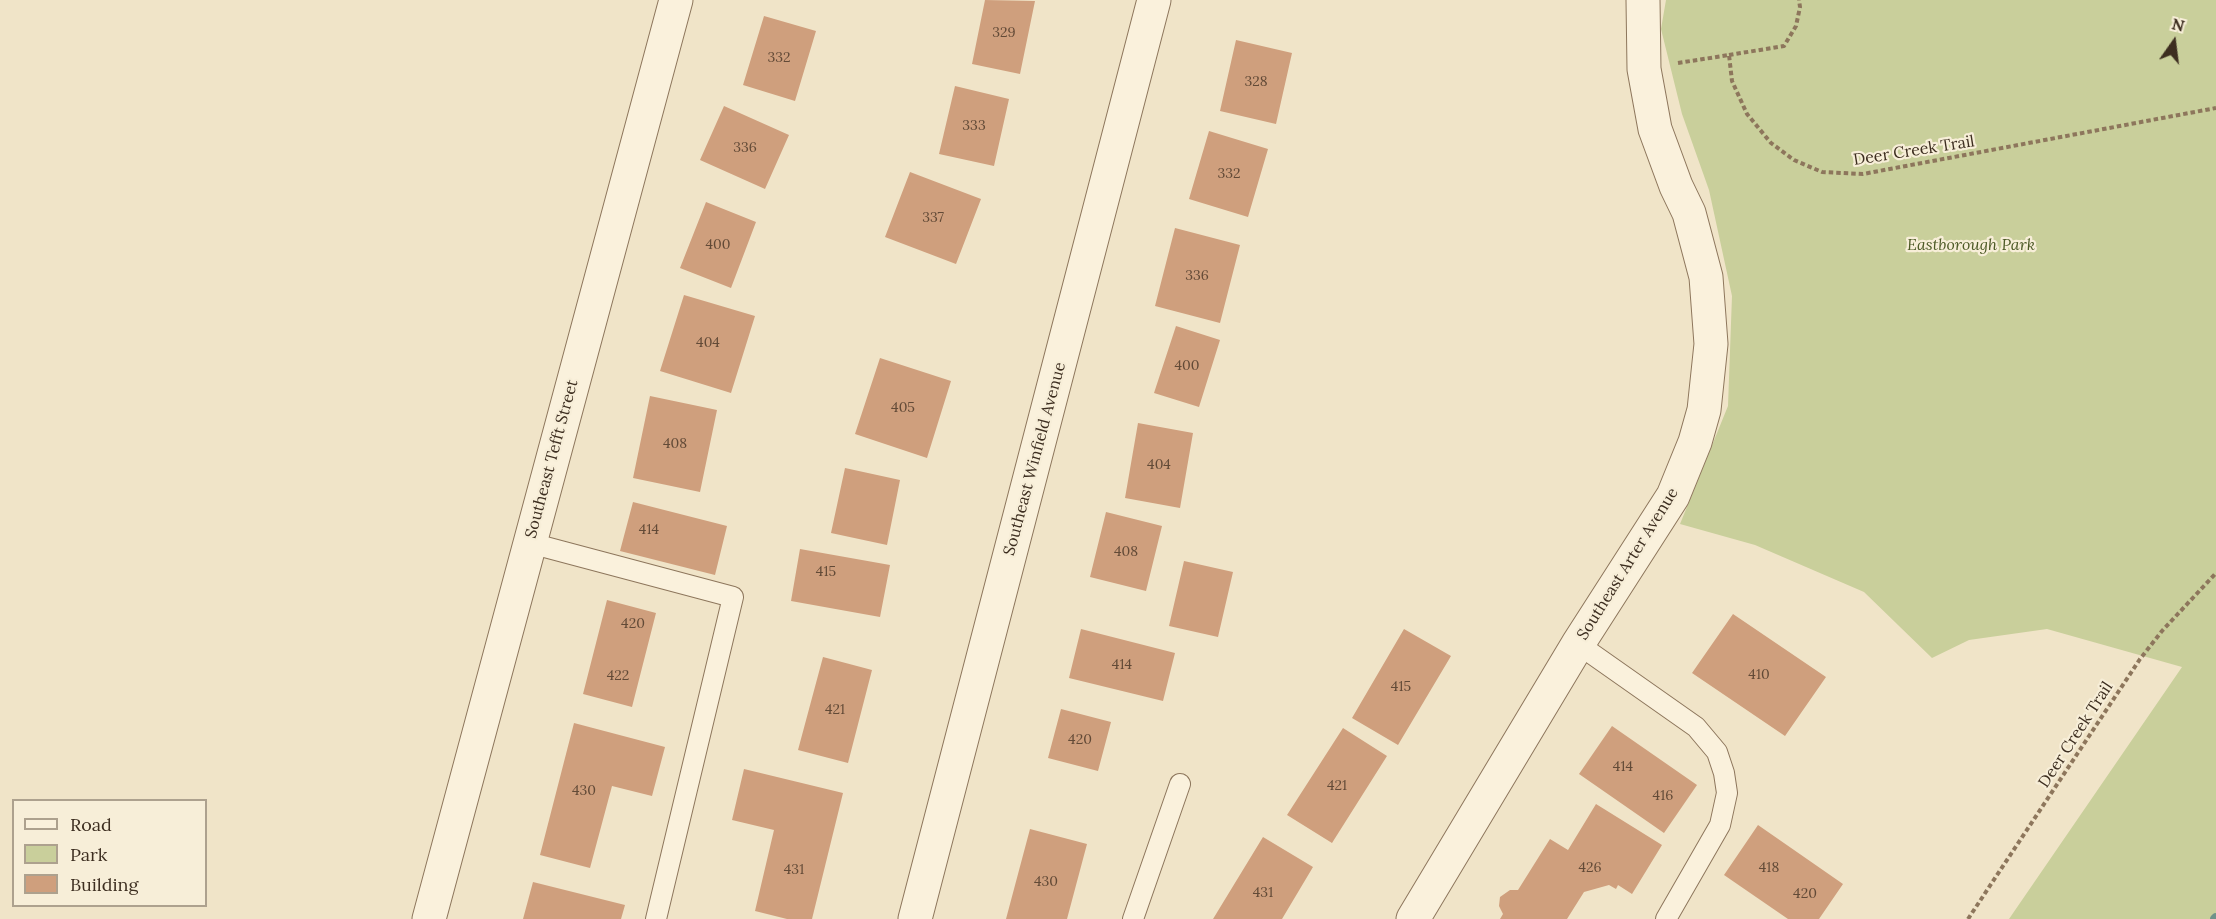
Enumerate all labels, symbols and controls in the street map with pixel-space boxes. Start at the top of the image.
north arrow [2144,12,2204,72]
text: N [2170,13,2187,36]
house number: 329 [992,25,1016,41]
house number: 332 [767,50,791,66]
house number: 328 [1244,74,1268,90]
house number: 333 [962,118,986,134]
street label: Deer Creek Trail [1852,132,1976,170]
house number: 336 [733,140,757,156]
house number: 332 [1217,166,1241,182]
house number: 337 [922,210,944,226]
park label: Eastborough Park [1907,235,2035,255]
house number: 400 [706,237,730,253]
house number: 336 [1185,268,1209,284]
house number: 404 [696,335,720,351]
house number: 400 [1175,358,1199,374]
street label: Southeast Winfield Avenue [1000,360,1070,558]
street label: Southeast Tefft Street [522,378,582,540]
house number: 405 [891,400,915,416]
house number: 408 [663,436,687,452]
house number: 404 [1147,457,1171,473]
street label: Southeast Arter Avenue [1573,484,1683,644]
house number: 414 [639,522,659,538]
house number: 408 [1114,544,1138,560]
house number: 415 [816,564,836,580]
house number: 420 [621,616,645,632]
house number: 414 [1112,657,1132,673]
house number: 410 [1748,667,1770,683]
house number: 422 [607,668,629,684]
street label: Deer Creek Trail [2035,678,2117,792]
house number: 415 [1391,679,1411,695]
house number: 421 [825,702,845,718]
house number: 420 [1068,732,1092,748]
house number: 414 [1613,759,1633,775]
house number: 421 [1327,778,1347,794]
house number: 430 [572,783,596,799]
house number: 416 [1653,788,1673,804]
legend [12,799,207,907]
text: Road [70,813,112,836]
text: Park [70,843,107,866]
house number: 426 [1578,860,1602,876]
house number: 418 [1759,860,1779,876]
house number: 431 [784,862,804,878]
text: Building [70,873,138,896]
house number: 430 [1034,874,1058,890]
house number: 431 [1253,885,1273,901]
house number: 420 [1793,886,1817,902]

